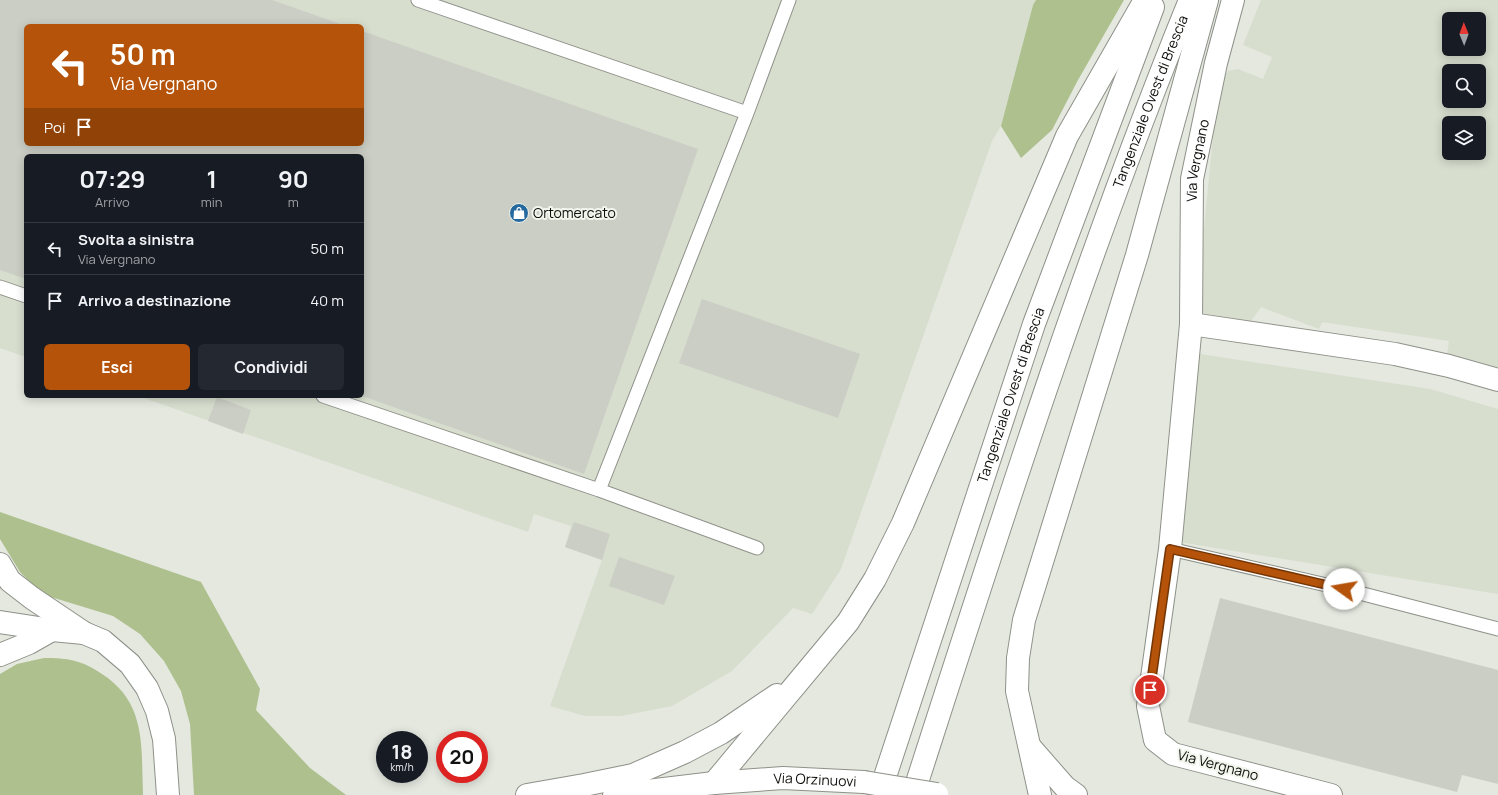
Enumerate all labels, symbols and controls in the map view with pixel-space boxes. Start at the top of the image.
street label: Tangenziale Ovest di Brescia [1108,12,1192,191]
north arrow [1442,12,1486,56]
map controls [1442,12,1486,160]
text: 50 m [110,35,176,73]
icon: left [44,40,96,92]
button: search [1442,64,1486,108]
text: Via Vergnano [110,71,217,95]
icon: arrive [73,116,95,138]
button: layers [1442,116,1486,160]
text: Poi [44,117,65,138]
street label: Via Vergnano [1182,117,1213,202]
text: 07:29 [79,162,145,195]
text: 1 [206,162,217,195]
text: 90 [278,162,309,195]
text: Arrivo [95,193,130,211]
text: min [201,193,223,211]
text: m [288,193,299,211]
shop icon: Ortomercato [508,202,530,224]
place label: Ortomercato [533,203,616,222]
text: Svolta a sinistra [78,229,194,250]
icon: left [44,238,66,260]
text: 50 m [310,238,344,259]
text: Via Vergnano [78,250,156,268]
icon: arrive [44,290,66,312]
text: Arrivo a destinazione [78,290,231,311]
text: 40 m [310,290,344,311]
street label: Tangenziale Ovest di Brescia [972,304,1048,485]
button: Esci [44,344,190,390]
button: Condividi [198,344,344,390]
position arrow [1323,568,1365,610]
pin [1133,673,1167,707]
icon: arrive [1139,679,1161,701]
speed limit sign: 20 [436,731,488,783]
text: 18 [391,738,413,765]
street label: Via Vergnano [1175,745,1261,785]
text: km/h [390,760,414,774]
street label: Via Orzinuovi [773,768,857,791]

